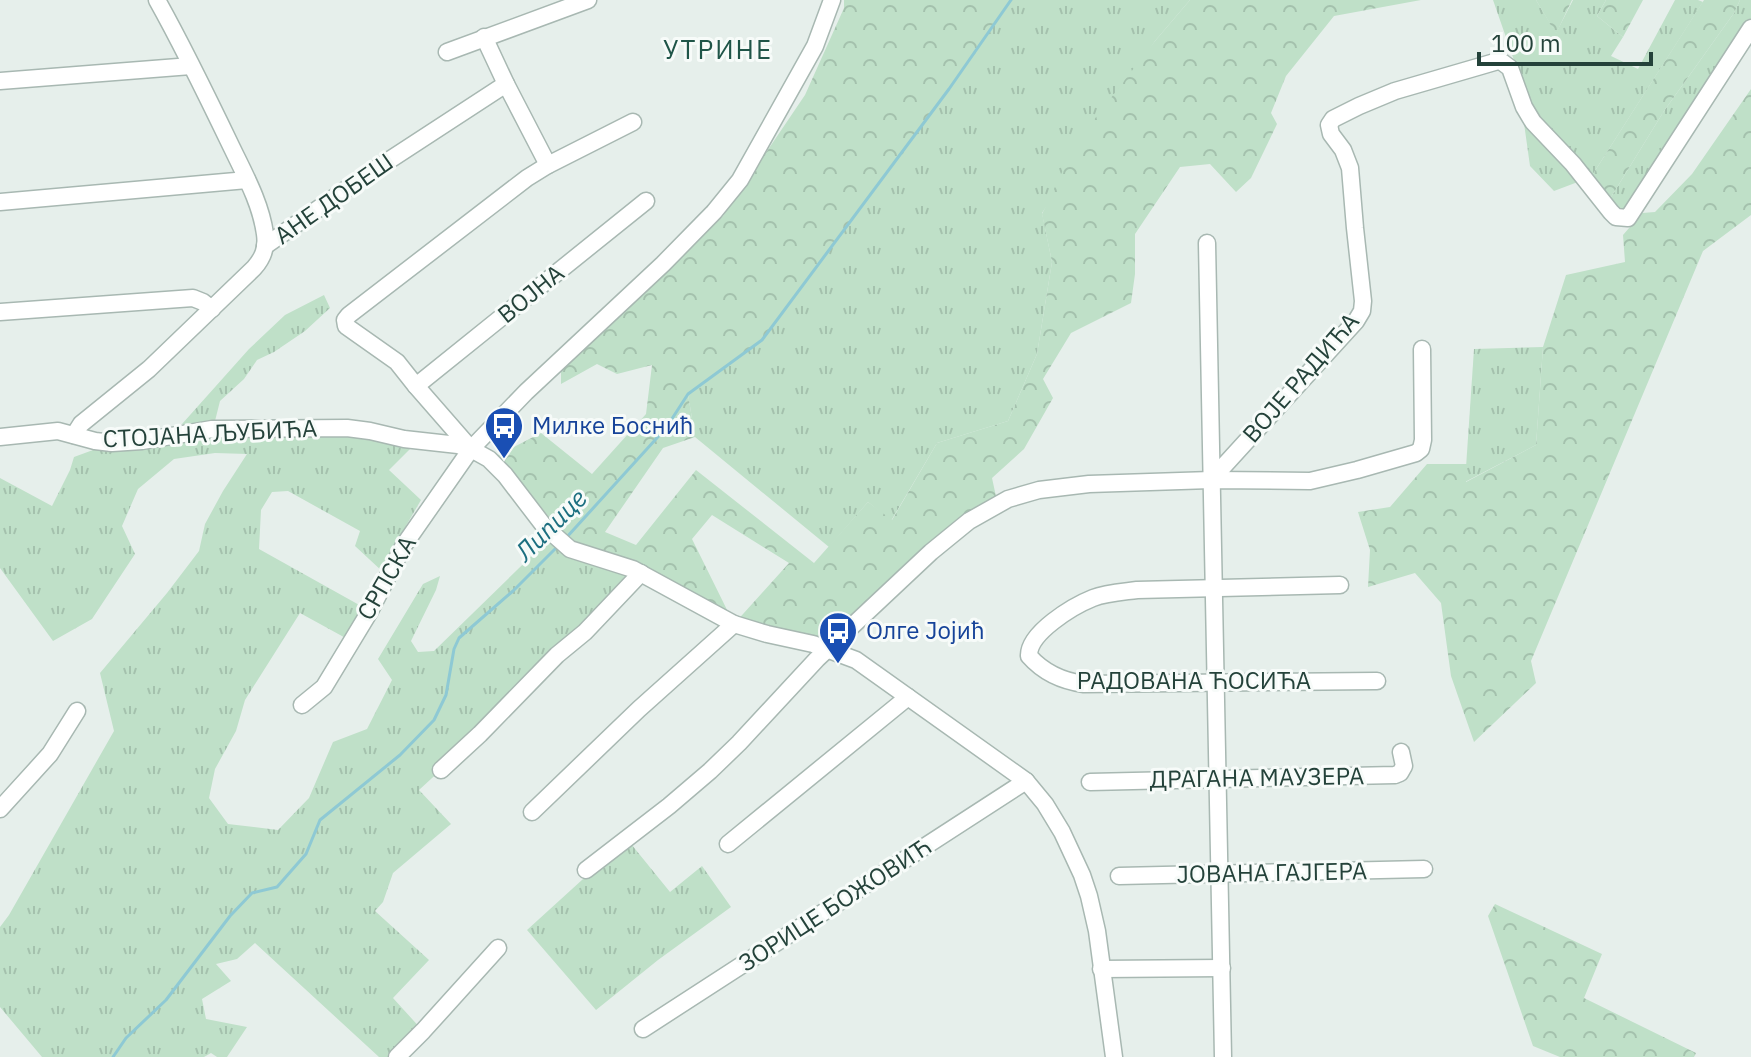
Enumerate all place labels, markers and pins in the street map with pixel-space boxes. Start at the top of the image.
bus stop icon: Милке Боснић [483,405,525,460]
place label: Милке Боснић [532,409,693,441]
bus stop icon: Олге Јојић [817,610,859,665]
place label: Олге Јојић [866,614,985,646]

